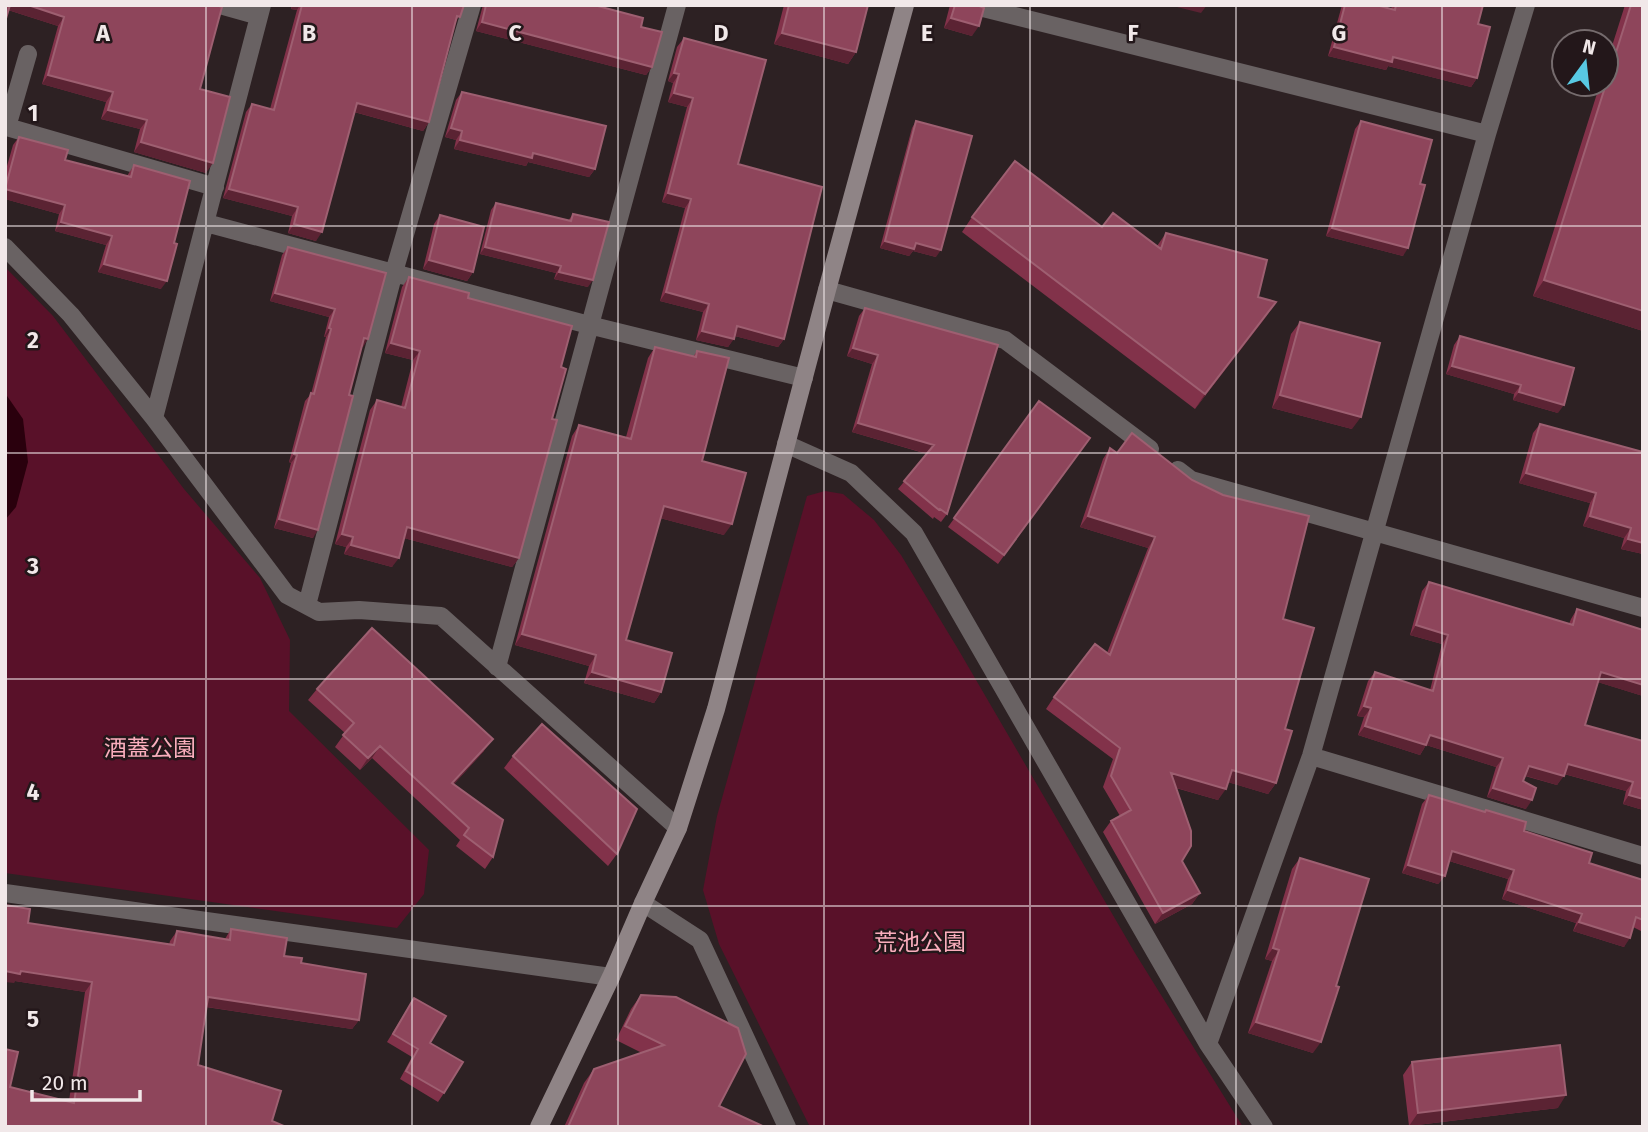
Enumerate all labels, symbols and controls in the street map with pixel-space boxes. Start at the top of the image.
text: A [95,19,110,47]
text: B [302,19,316,47]
text: C [508,19,522,47]
text: D [714,19,729,47]
text: E [921,19,933,47]
text: F [1127,19,1139,47]
text: G [1332,19,1346,47]
north arrow [1550,28,1620,98]
text: N [1580,34,1598,60]
text: 1 [28,99,38,127]
text: 2 [27,326,39,354]
text: 3 [26,552,39,580]
park label: 酒蓋公園 [104,734,196,762]
text: 4 [27,778,40,806]
park label: 荒池公園 [874,928,966,956]
text: 5 [27,1005,39,1033]
scale bar [32,1058,140,1102]
text: 20 m [42,1070,88,1096]

